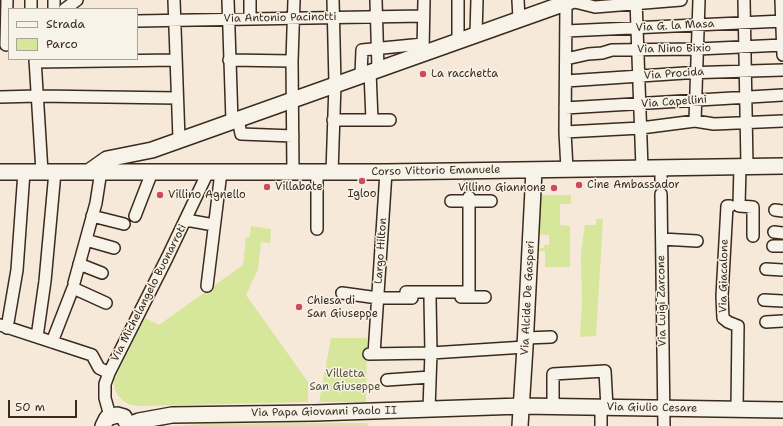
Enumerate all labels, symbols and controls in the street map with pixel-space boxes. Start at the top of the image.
legend [8,8,138,60]
street label: Via Antonio Pacinotti [223,10,337,26]
text: Strada [46,16,85,32]
street label: Via G. la Masa [635,17,715,35]
text: Parco [46,36,78,52]
street label: Via Nino Bixio [637,42,711,56]
street label: Via Procida [643,65,705,83]
place label: La racchetta [431,67,498,81]
marker: La racchetta [418,69,428,79]
street label: Via Capellini [641,93,707,111]
street label: Corso Vittorio Emanuele [371,163,501,179]
marker: Igloo [357,176,367,186]
place label: Cine Ambassador [587,178,680,192]
place label: Villabate [275,180,323,194]
marker: Cine Ambassador [574,180,584,190]
place label: Villino Giannone [458,181,546,195]
marker: Villabate [262,182,272,192]
marker: Villino Giannone [549,183,559,193]
place label: Igloo [348,187,376,201]
place label: Villino Agnello [168,188,246,202]
marker: Villino Agnello [155,190,165,200]
street label: Largo Hilton [372,217,390,285]
street label: Via Michelangelo Buonarroti [109,222,189,364]
street label: Via Giacalone [717,239,731,313]
street label: Via Alcide De Gasperi [518,240,538,356]
street label: Via Luigi Zarcone [655,255,669,347]
place label: Chiesa di San Giuseppe [307,294,378,320]
marker: Chiesa di San Giuseppe [294,302,304,312]
park label: Villetta San Giuseppe [310,367,380,393]
scale bar [10,392,79,418]
text: 50 m [15,399,45,415]
street label: Via Giulio Cesare [607,401,697,415]
street label: Via Papa Giovanni Paolo II [251,404,397,420]

